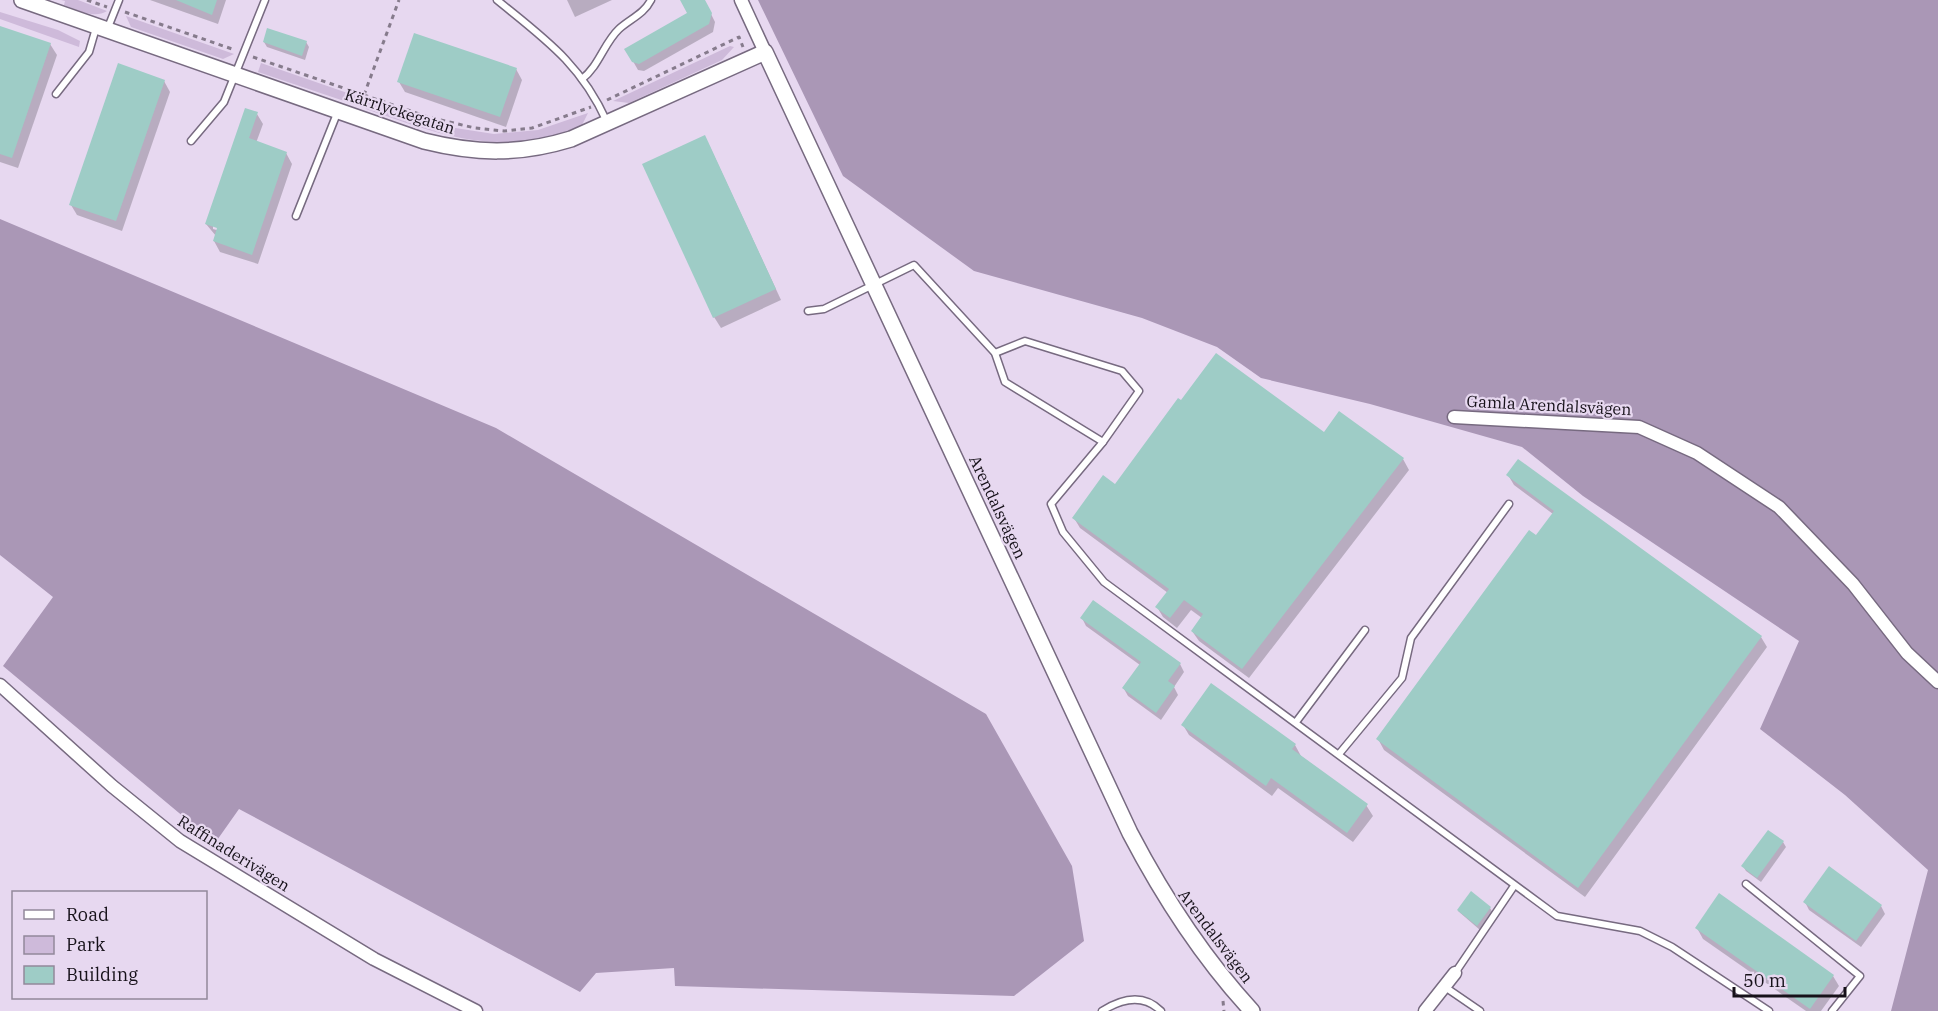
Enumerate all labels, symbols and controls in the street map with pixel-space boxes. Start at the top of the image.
street label: Kärrlyckegatan [342,84,458,138]
street label: Gamla Arendalsvägen [1466,391,1632,419]
street label: Arendalsvägen [965,452,1031,562]
street label: Raffinaderivägen [174,810,294,896]
street label: Arendalsvägen [1174,885,1258,987]
legend [12,891,207,999]
text: Road [66,903,109,926]
text: Park [66,933,106,956]
scale bar [1734,960,1845,998]
text: Building [66,963,138,986]
text: 50 m [1743,969,1786,992]

